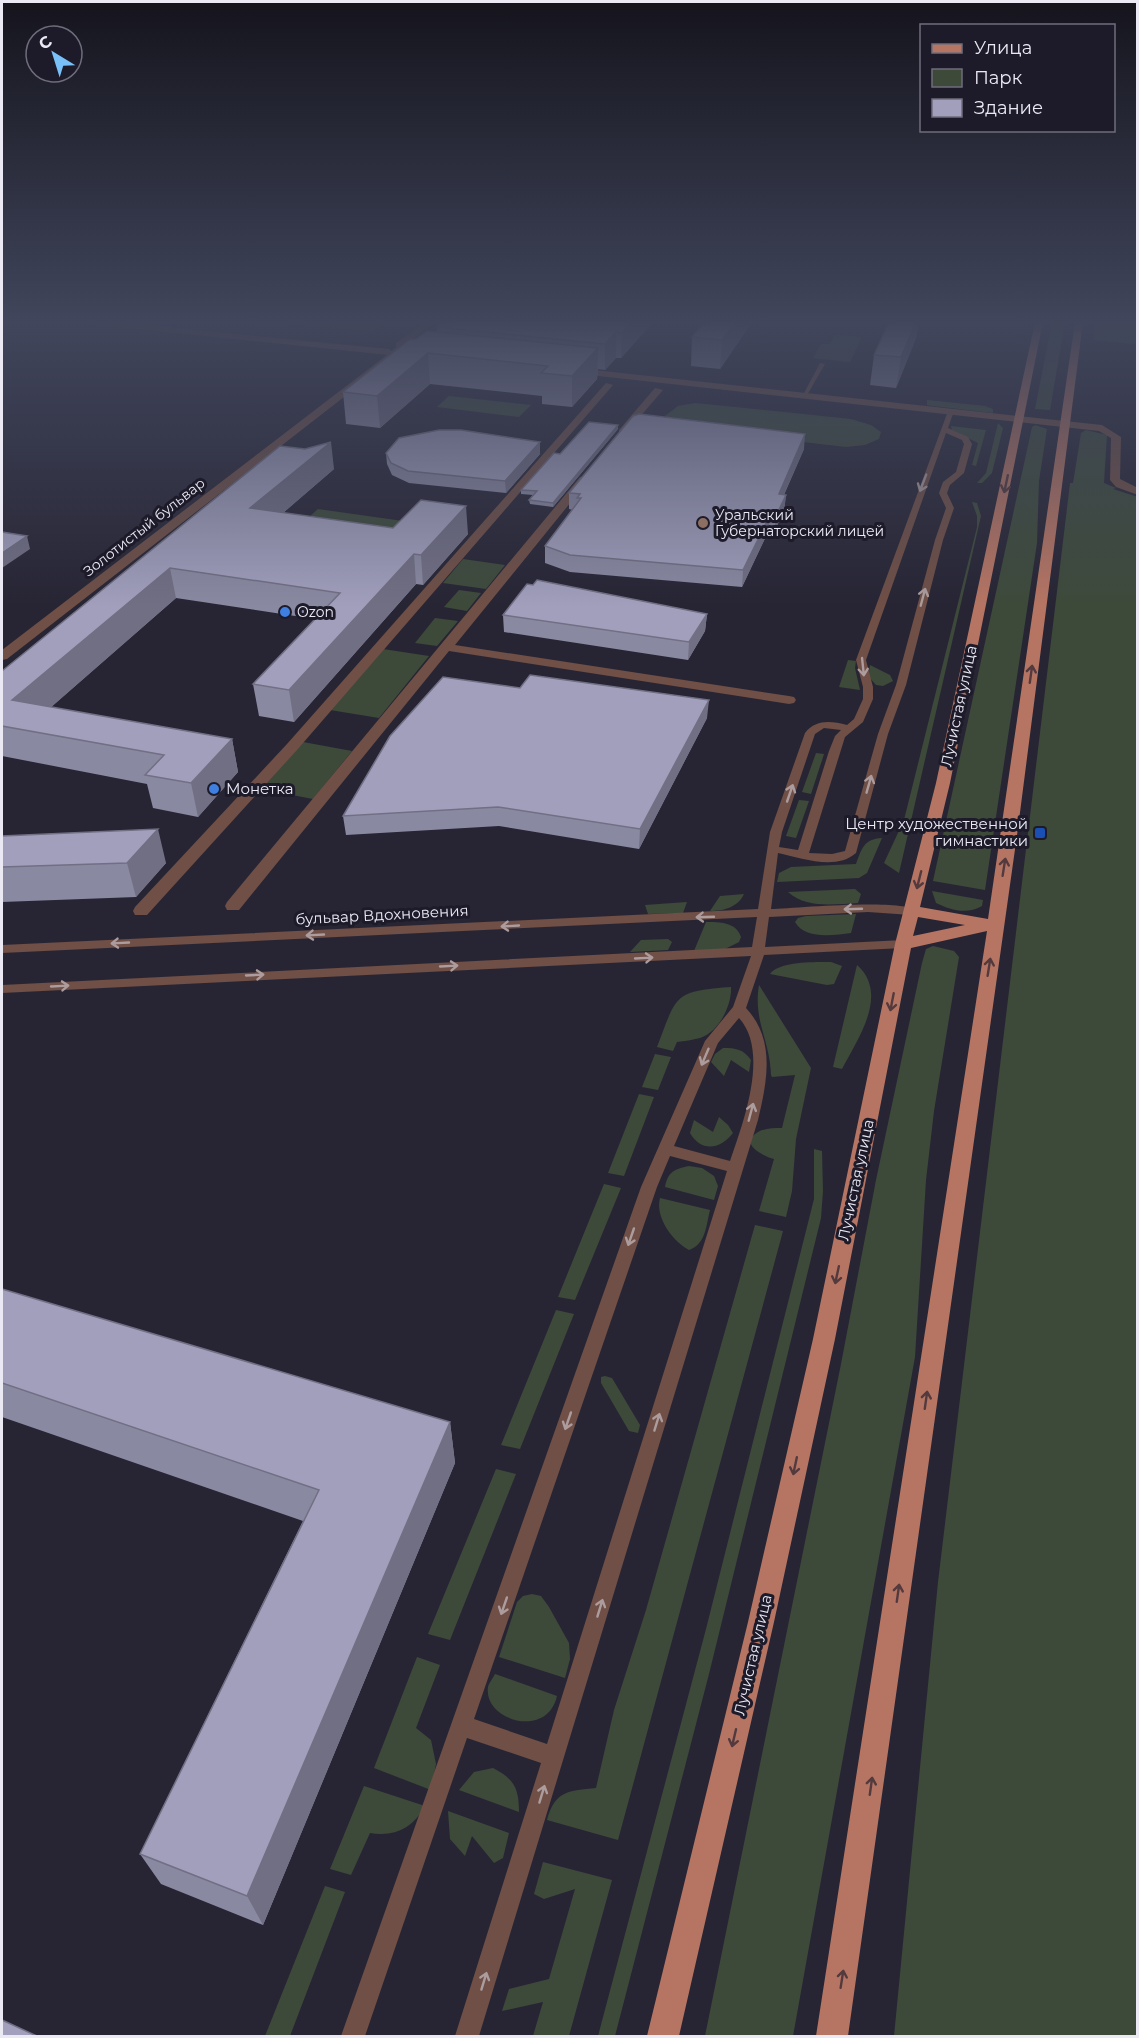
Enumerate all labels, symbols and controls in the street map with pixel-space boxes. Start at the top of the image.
north arrow [24,24,84,84]
legend [920,24,1115,132]
text: С [35,31,56,54]
text: Улица [974,37,1032,59]
text: Парк [974,67,1023,89]
text: Здание [974,97,1043,119]
one-way arrow [917,473,928,492]
street label: Золотистый бульвар [80,474,208,580]
one-way arrow [1000,474,1011,493]
place label: Уральский Губернаторский лицей [715,506,884,540]
marker: Уральский Губернаторский лицей [696,516,710,530]
one-way arrow [918,588,930,607]
place label: Ozon [297,603,334,621]
marker: Ozon [278,605,292,619]
street label: Лучистая улица [936,644,981,768]
one-way arrow [858,657,869,677]
one-way arrow [1026,664,1037,684]
one-way arrow [864,775,875,794]
place label: Монетка [226,779,293,798]
marker: Монетка [207,782,221,796]
one-way arrow [785,784,796,803]
place label: Центр художественной гимнастики [845,814,1028,850]
marker: Центр художественной гимнастики [1033,826,1047,840]
one-way arrow [998,857,1009,877]
one-way arrow [913,871,925,890]
street label: бульвар Вдохновения [295,900,469,929]
one-way arrow [843,903,863,915]
one-way arrow [695,911,715,922]
one-way arrow [500,920,520,931]
one-way arrow [306,929,326,940]
one-way arrow [111,938,131,949]
one-way arrow [634,952,654,963]
one-way arrow [983,957,994,977]
one-way arrow [439,961,459,972]
one-way arrow [244,970,264,981]
one-way arrow [49,980,69,991]
one-way arrow [886,991,897,1011]
one-way arrow [699,1047,711,1065]
one-way arrow [746,1103,758,1122]
street label: Лучистая улица [833,1118,878,1242]
one-way arrow [625,1227,636,1246]
one-way arrow [831,1265,842,1285]
one-way arrow [921,1391,932,1410]
one-way arrow [561,1411,572,1430]
one-way arrow [652,1413,663,1432]
one-way arrow [789,1456,801,1475]
one-way arrow [893,1584,904,1603]
street label: Лучистая улица [729,1593,776,1717]
one-way arrow [497,1596,508,1614]
one-way arrow [595,1599,606,1618]
one-way arrow [727,1728,739,1747]
one-way arrow [865,1777,876,1796]
one-way arrow [537,1785,548,1804]
one-way arrow [836,1969,847,1989]
one-way arrow [479,1972,490,1991]

